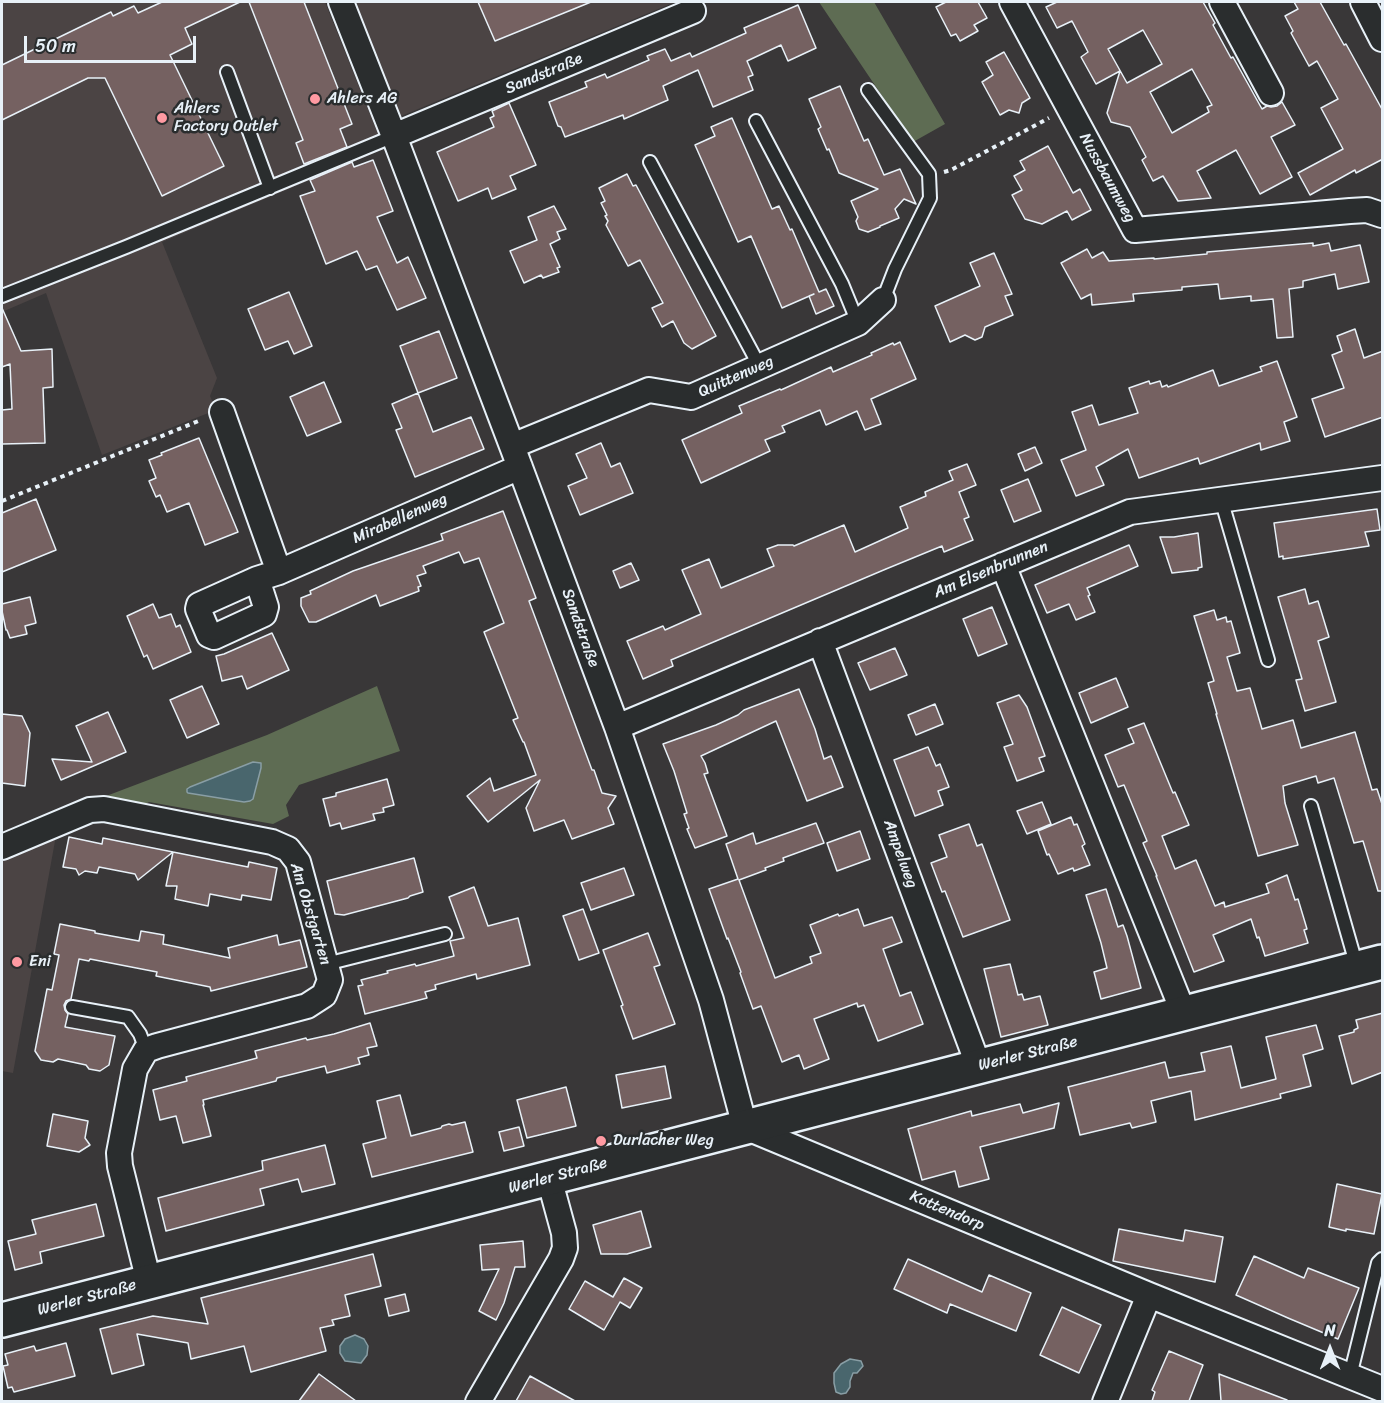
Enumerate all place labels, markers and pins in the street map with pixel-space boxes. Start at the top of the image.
place label: Ahlers AG [327,89,397,109]
marker: Ahlers AG [308,92,322,106]
place label: Ahlers Factory Outlet [174,99,278,137]
marker: Ahlers Factory Outlet [155,111,169,125]
place label: Eni [29,952,51,972]
marker: Eni [10,955,24,969]
place label: Durlacher Weg [613,1131,714,1151]
marker: Durlacher Weg [594,1134,608,1148]

